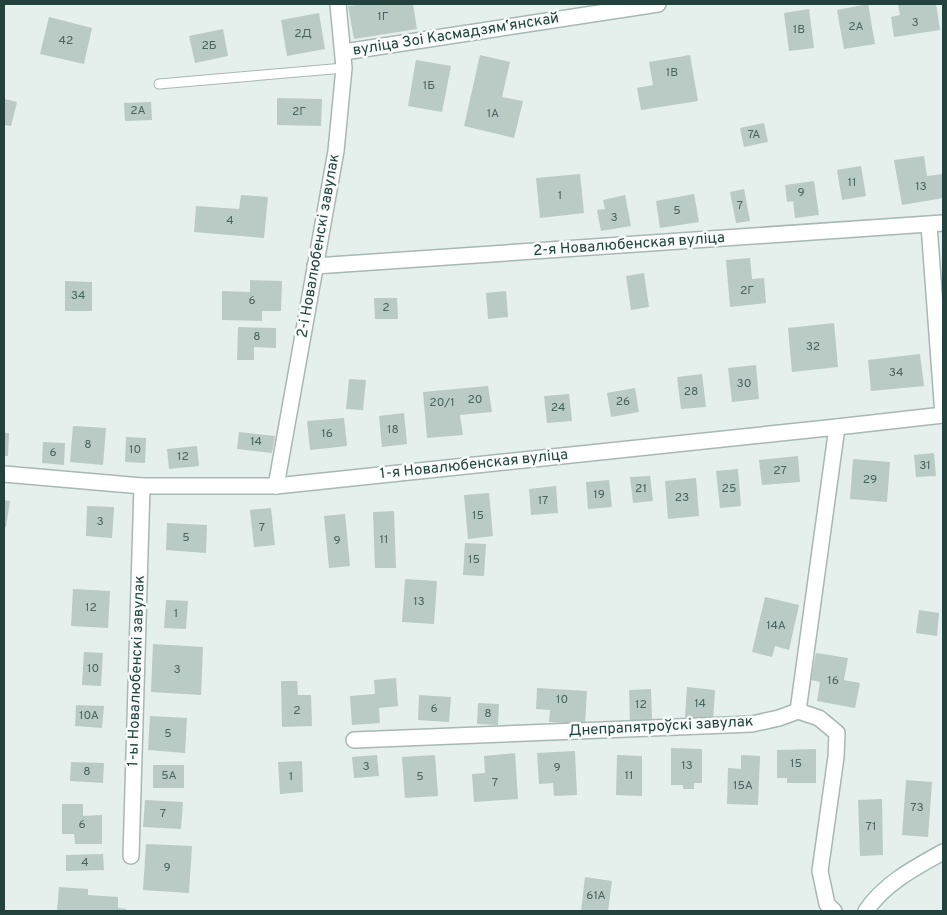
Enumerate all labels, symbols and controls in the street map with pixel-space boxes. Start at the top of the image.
street label: вуліца Зоі Касмадзямʼянскай [351,9,561,61]
house number: 1Г [377,9,389,25]
house number: 3 [911,15,919,31]
house number: 2А [848,19,864,35]
house number: 1В [793,22,805,38]
house number: 2Д [294,26,312,42]
house number: 42 [59,33,73,49]
house number: 2Б [201,38,217,54]
house number: 1В [666,65,678,81]
house number: 1Б [423,78,435,94]
house number: 2А [130,103,146,119]
house number: 2Г [292,104,306,120]
house number: 1А [487,106,499,122]
house number: 7А [747,127,761,143]
street label: 2-і Новалюбенскі завулак [293,152,345,340]
house number: 11 [848,175,856,191]
house number: 13 [915,179,927,195]
house number: 9 [797,185,805,201]
house number: 1 [558,188,562,204]
house number: 7 [737,198,743,214]
house number: 5 [673,203,681,219]
house number: 3 [610,210,618,226]
house number: 4 [226,213,234,229]
street label: 2-я Новалюбенская вуліца [532,229,726,261]
house number: 2Г [740,283,754,299]
house number: 34 [71,288,85,304]
house number: 6 [248,293,256,309]
house number: 2 [382,300,390,316]
house number: 8 [253,329,261,345]
house number: 32 [806,339,820,355]
house number: 34 [889,365,903,381]
house number: 30 [737,376,751,392]
house number: 28 [684,384,698,400]
house number: 20 [467,392,483,408]
house number: 26 [616,394,630,410]
house number: 20/1 [429,395,455,411]
house number: 24 [551,400,565,416]
house number: 18 [387,422,399,438]
house number: 16 [321,426,333,442]
house number: 14 [250,434,262,450]
house number: 8 [84,437,92,453]
house number: 10 [129,442,141,458]
house number: 6 [49,445,57,461]
street label: 1-я Новалюбенская вуліца [379,446,569,484]
house number: 12 [177,449,189,465]
house number: 31 [919,458,931,474]
house number: 27 [773,463,787,479]
house number: 29 [863,472,877,488]
house number: 21 [635,481,647,497]
house number: 25 [722,481,736,497]
house number: 19 [593,487,605,503]
house number: 23 [675,490,689,506]
house number: 17 [538,493,548,509]
house number: 15 [472,508,484,524]
house number: 3 [96,514,104,530]
house number: 7 [259,520,265,536]
house number: 5 [182,530,190,546]
house number: 11 [380,532,388,548]
house number: 9 [333,533,341,549]
house number: 15 [468,552,480,568]
street label: 1-ы Новалюбенскі завулак [124,575,150,767]
house number: 13 [413,594,425,610]
house number: 12 [85,600,97,616]
house number: 1 [174,606,178,622]
house number: 14А [766,618,786,634]
house number: 10 [87,661,99,677]
house number: 3 [173,662,181,678]
house number: 16 [827,673,839,689]
house number: 10 [556,692,568,708]
house number: 14 [694,696,706,712]
house number: 12 [635,697,647,713]
house number: 6 [430,701,438,717]
house number: 2 [293,703,301,719]
house number: 8 [484,706,492,722]
house number: 10А [79,708,99,724]
street label: Днепрапятроўскі завулак [568,713,754,741]
house number: 5 [164,726,172,742]
house number: 15 [790,756,802,772]
house number: 13 [681,758,693,774]
house number: 3 [362,759,370,775]
house number: 9 [553,760,561,776]
house number: 8 [83,764,91,780]
house number: 5А [161,768,177,784]
house number: 11 [625,768,633,784]
house number: 1 [289,769,293,785]
house number: 5 [416,769,424,785]
house number: 7 [492,775,498,791]
house number: 15А [733,778,753,794]
house number: 73 [910,800,924,816]
house number: 7 [160,806,166,822]
house number: 6 [78,817,86,833]
house number: 71 [866,819,876,835]
house number: 4 [81,855,89,871]
house number: 9 [163,860,171,876]
house number: 61А [586,888,606,904]

